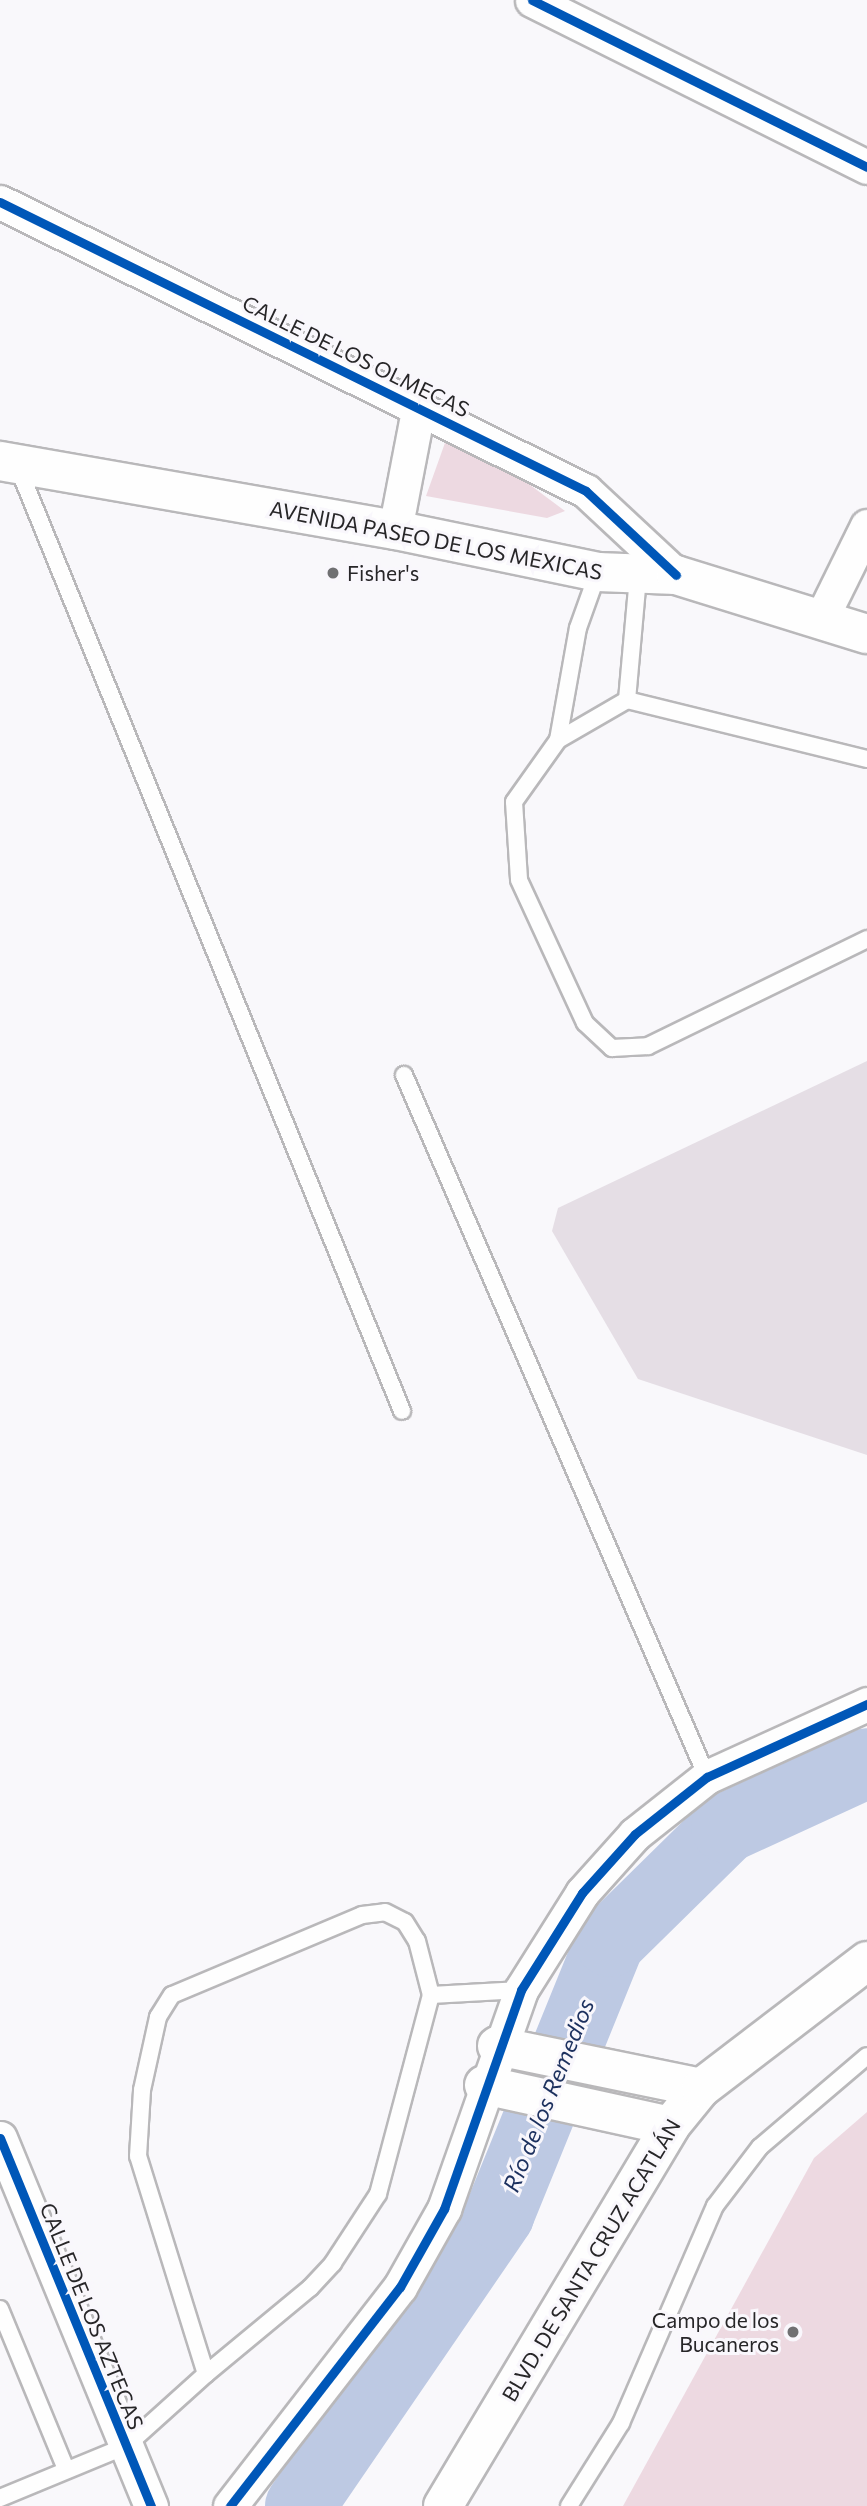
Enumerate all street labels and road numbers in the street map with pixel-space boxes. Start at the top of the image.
street label: CALLE DE LOS OLMECAS [238,290,474,422]
street label: AVENIDA PASEO DE LOS MEXICAS [268,495,604,585]
street label: BLVD. DE SANTA CRUZ ACATLÁN [496,2114,686,2406]
street label: CALLE DE LOS AZTECAS [35,2199,149,2433]

